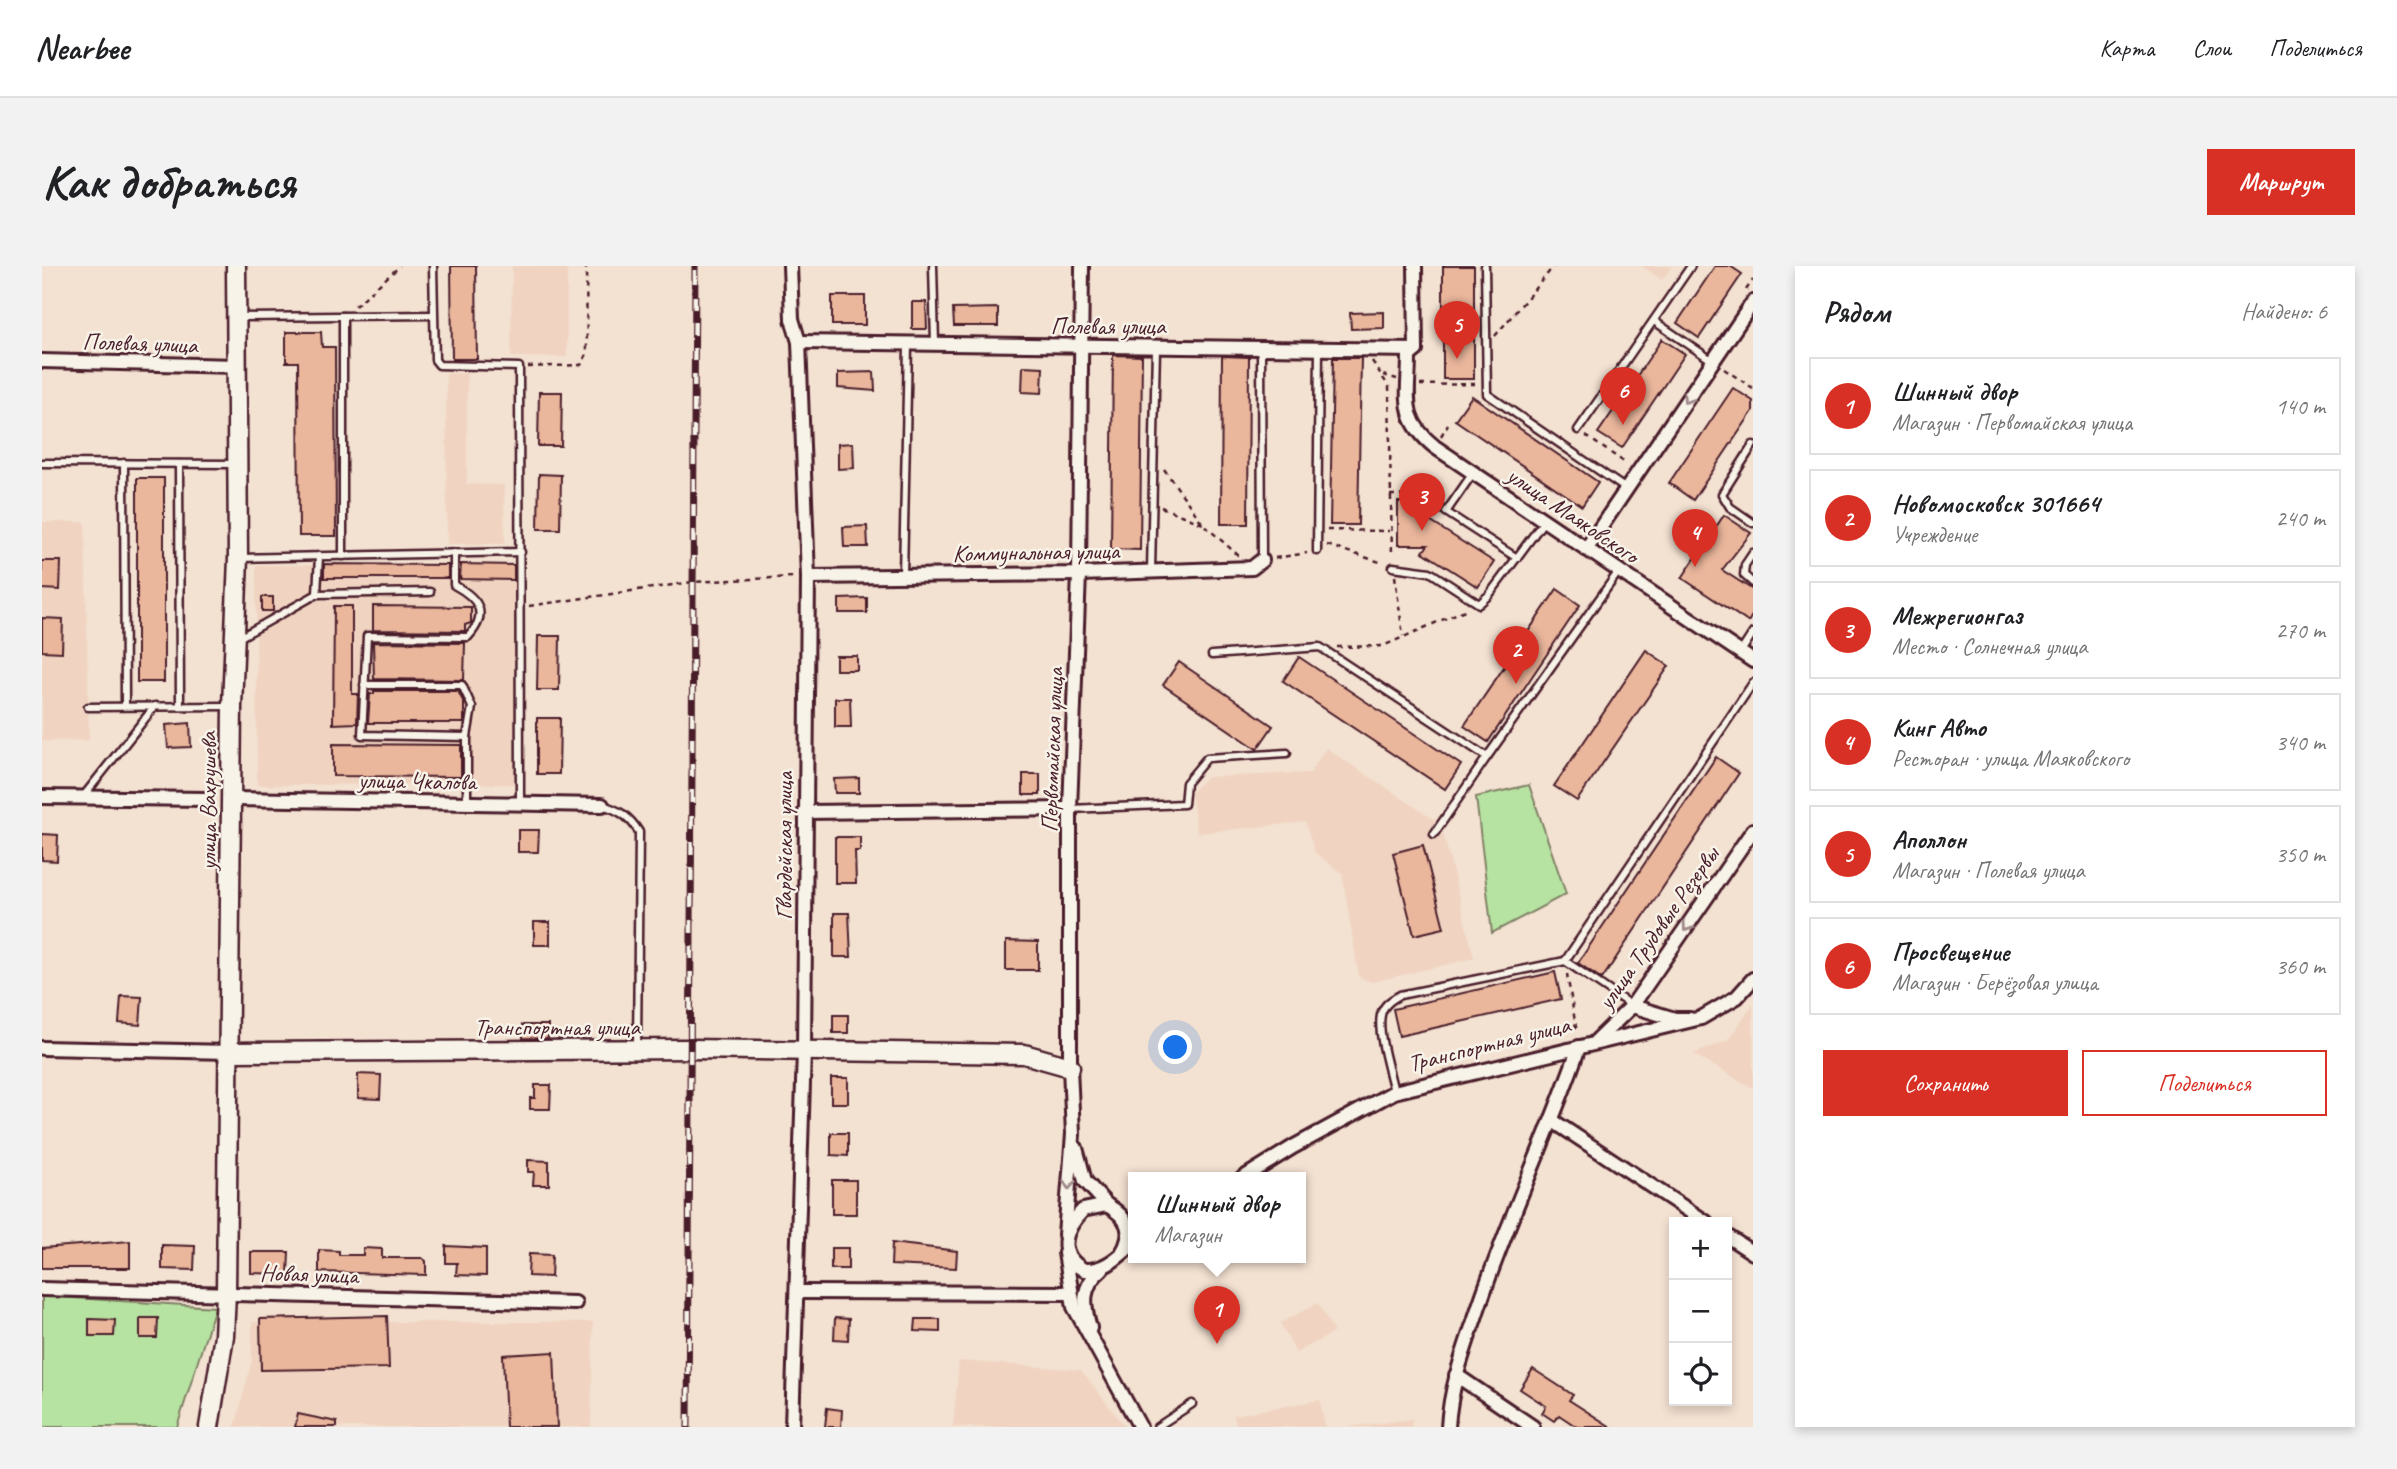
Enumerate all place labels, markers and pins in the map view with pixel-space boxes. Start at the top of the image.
pin: 5 [1434,301,1480,359]
pin: 6 [1600,367,1646,425]
pin: 3 [1399,473,1445,531]
pin: 4 [1672,509,1718,567]
pin: 2 [1493,626,1539,684]
pin: 1 [1194,1286,1240,1344]

